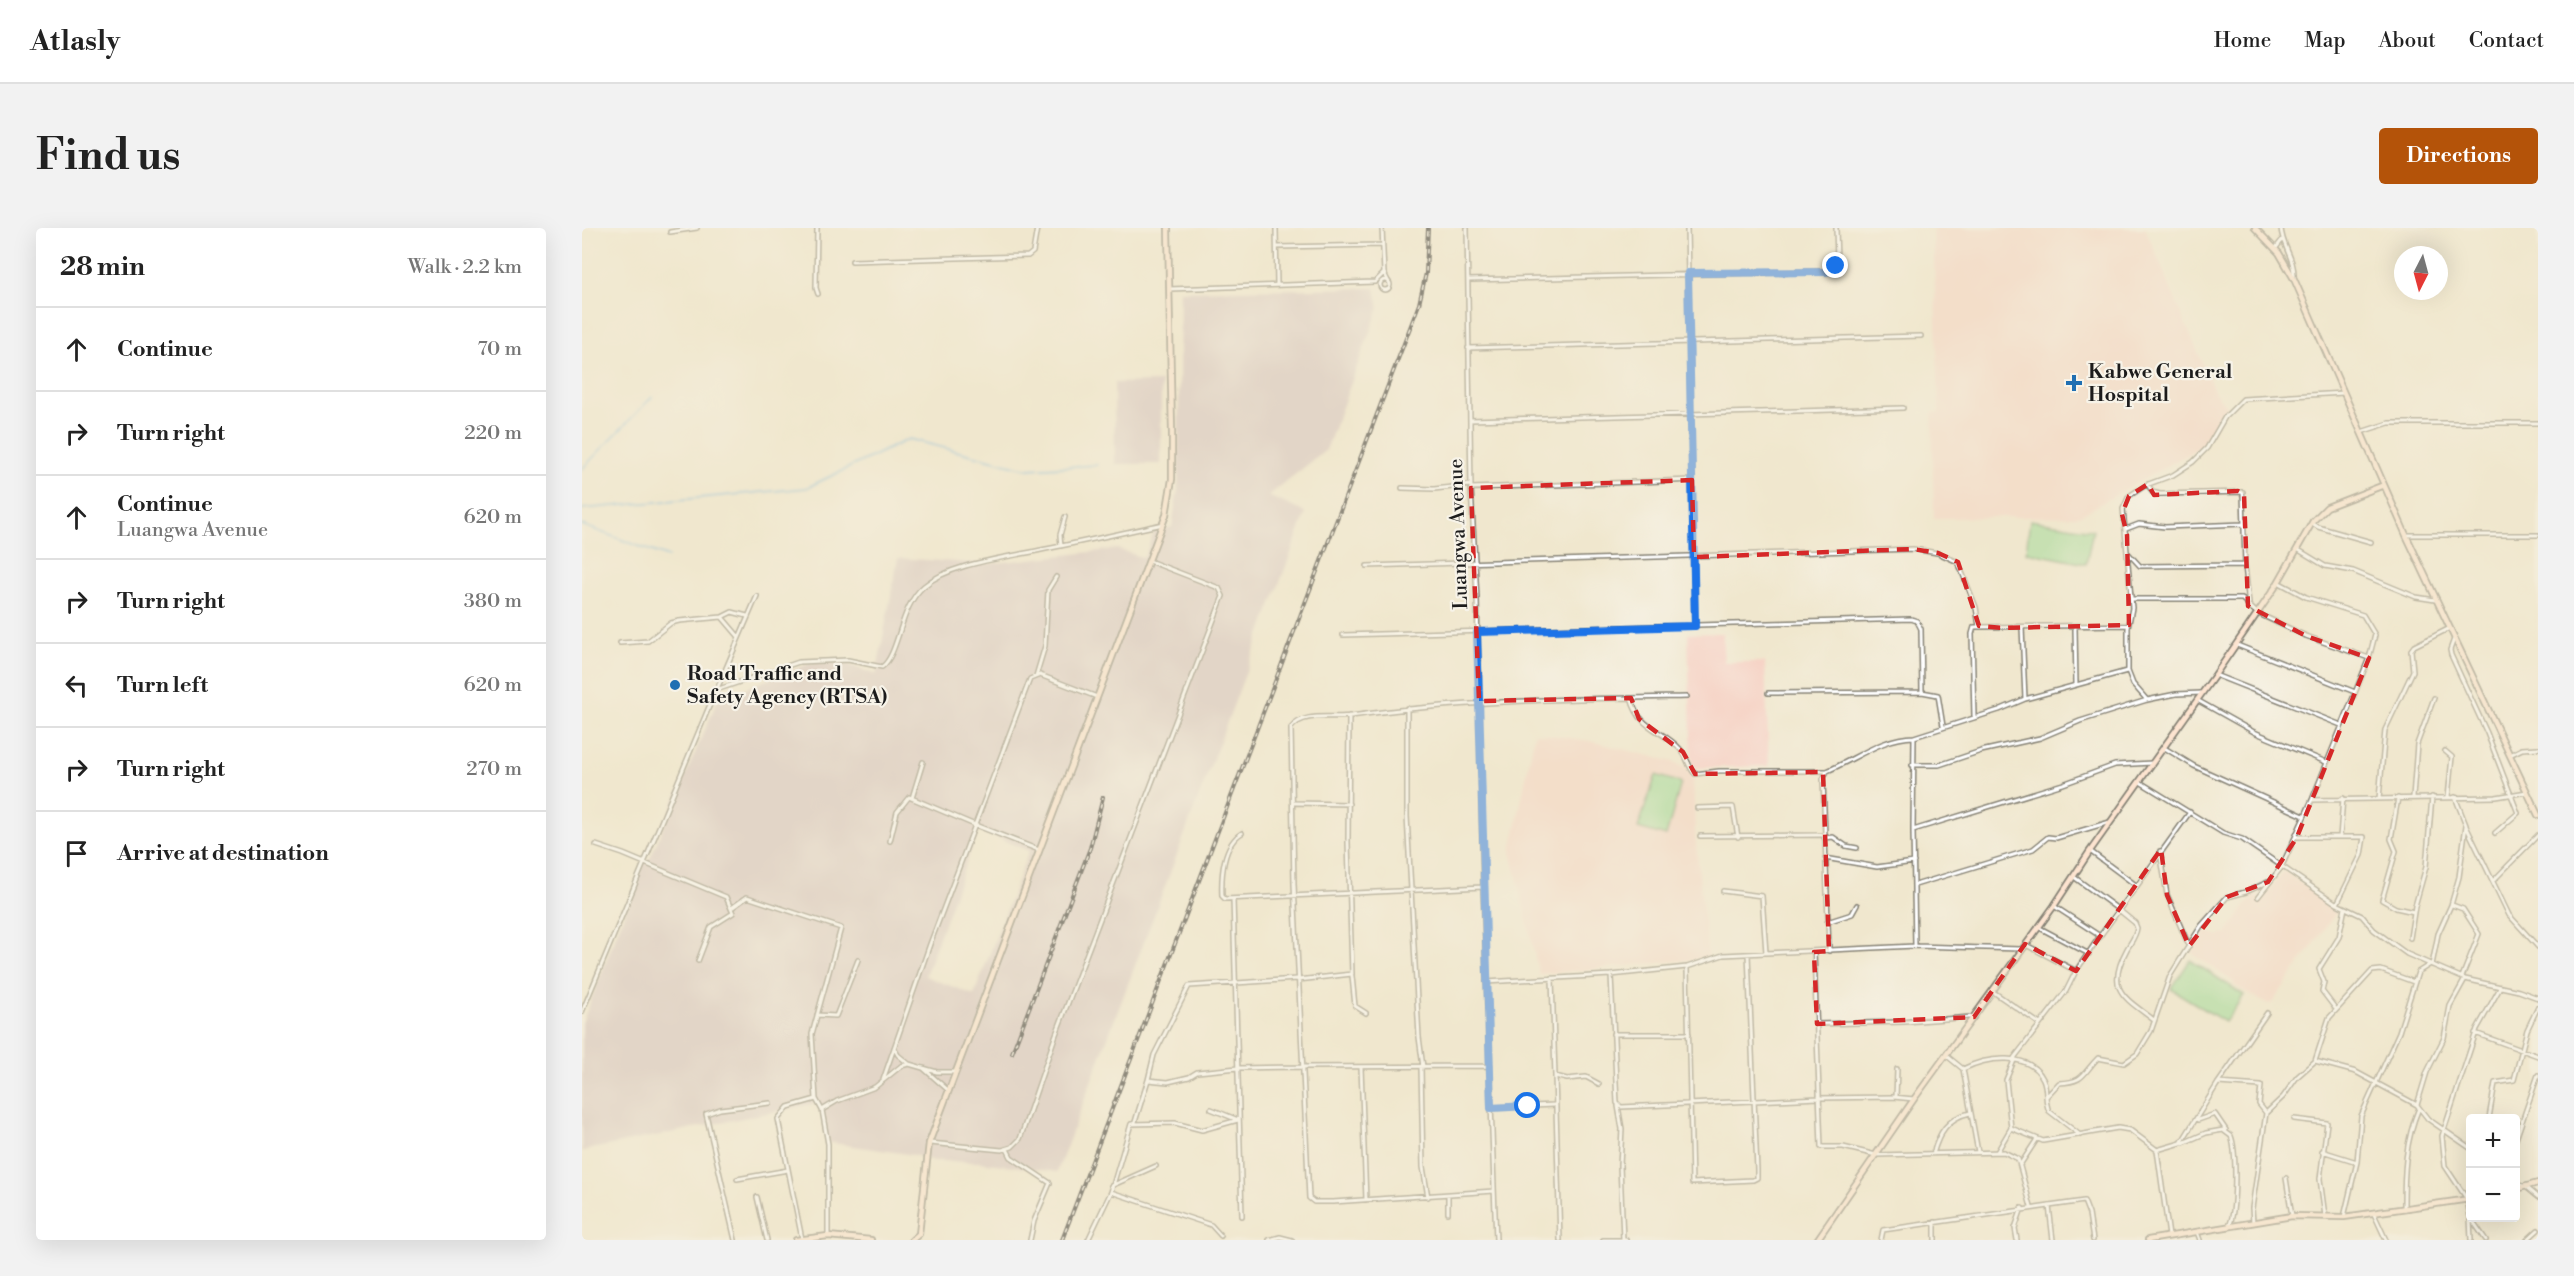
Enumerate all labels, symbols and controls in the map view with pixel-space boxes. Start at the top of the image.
text: Atlasly [30,24,120,59]
text: Home [2214,28,2271,54]
text: Map [2304,28,2346,54]
text: About [2379,28,2436,54]
text: Contact [2469,28,2544,54]
button: Directions [2379,128,2538,184]
text: Find us [36,130,180,183]
north arrow [2394,246,2448,300]
text: 28 min [60,251,145,283]
route end [1822,252,1848,278]
text: Walk · 2.2 km [408,255,522,280]
icon: ahead [60,333,93,366]
text: Continue [117,336,213,363]
text: 70 m [478,337,522,362]
place label: Kabwe General Hospital [2088,360,2233,408]
marker: Kabwe General Hospital [2065,374,2083,392]
icon: right [60,417,93,450]
text: Turn right [117,420,225,447]
text: 220 m [464,421,522,446]
street label: Luangwa Avenue [1444,458,1474,610]
text: Continue [117,491,213,518]
icon: ahead [60,501,93,534]
text: 620 m [464,505,522,530]
text: Luangwa Avenue [117,518,268,543]
icon: right [60,585,93,618]
text: Turn right [117,588,225,615]
text: 380 m [464,589,522,614]
place label: Road Traffic and Safety Agency (RTSA) [687,662,887,710]
icon: left [60,669,93,702]
text: Turn left [117,672,208,699]
text: 620 m [464,673,522,698]
marker: Road Traffic and Safety Agency (RTSA) [668,678,682,692]
icon: right [60,753,93,786]
text: Turn right [117,756,225,783]
text: 270 m [466,757,522,782]
icon: arrive [60,837,93,870]
text: Arrive at destination [117,840,329,867]
route start [1514,1092,1540,1118]
map controls [2466,1114,2520,1222]
button: + [2466,1114,2520,1168]
button: − [2466,1168,2520,1222]

